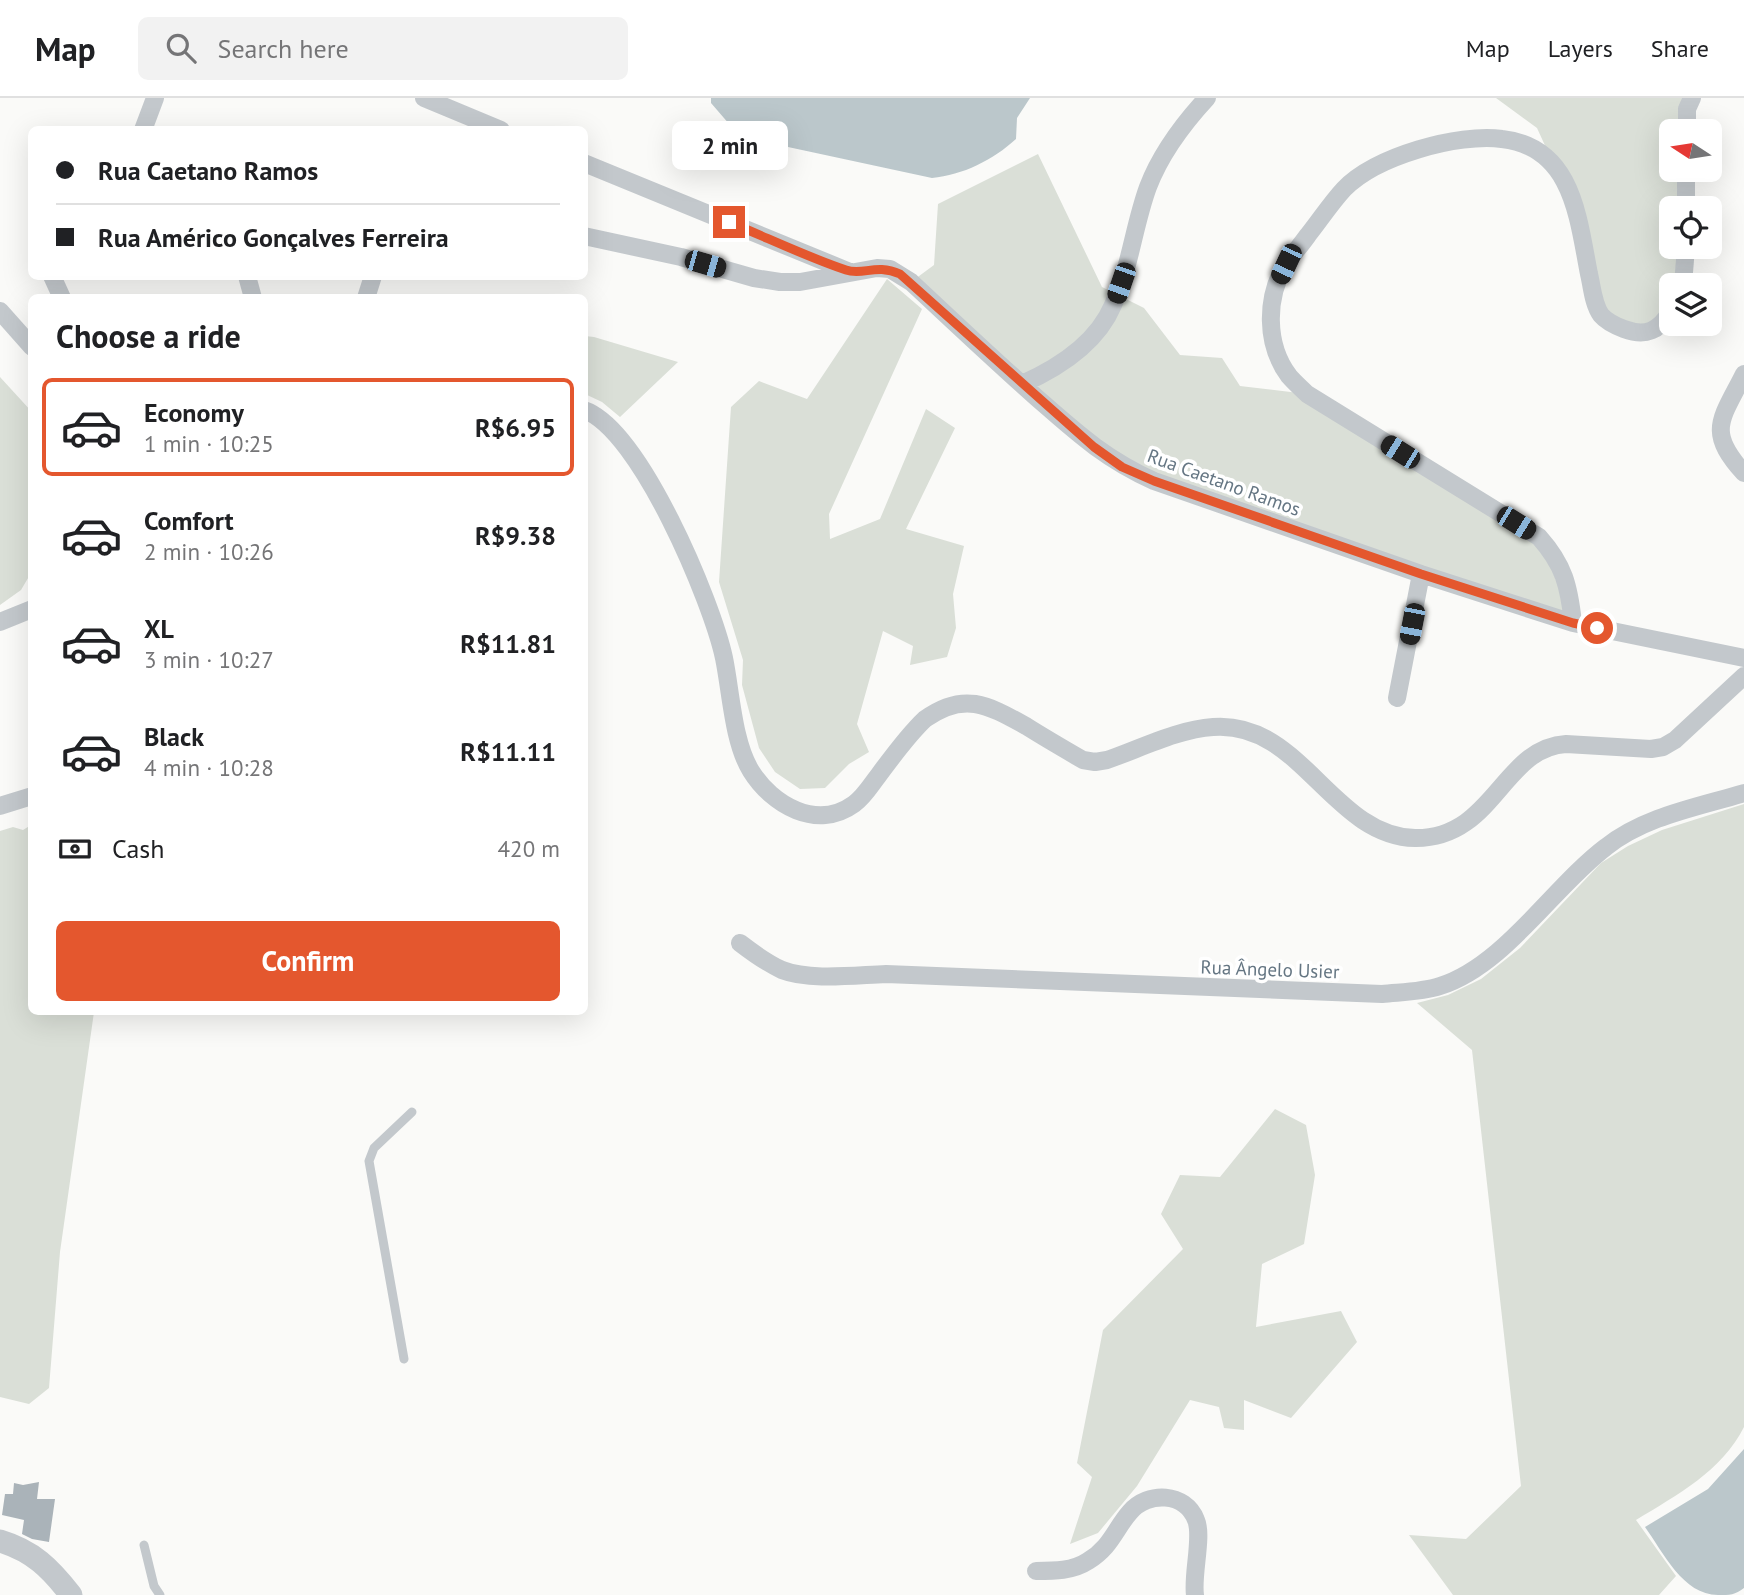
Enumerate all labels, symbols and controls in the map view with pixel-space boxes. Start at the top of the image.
search box [138,17,628,80]
text: Map [35,27,96,70]
icon: search [162,29,200,67]
text: Search here [218,32,349,65]
text: Map [1466,33,1510,64]
text: Layers [1548,33,1613,64]
text: Share [1651,33,1709,64]
north arrow [1659,119,1722,182]
map controls [1659,119,1722,336]
callout: 2 min [671,121,787,170]
text: 2 min [702,131,758,160]
text: Rua Caetano Ramos [98,154,318,187]
button: locate [1659,196,1722,259]
route end [713,206,745,238]
text: Rua Américo Gonçalves Ferreira [98,221,449,254]
car [1268,241,1305,287]
car [682,248,729,280]
car [1105,260,1138,306]
button: layers [1659,273,1722,336]
text: Choose a ride [56,315,241,357]
icon: car [60,396,123,459]
text: Economy [144,396,244,429]
text: R$6.95 [475,411,556,444]
text: 1 min · 10:25 [144,429,274,458]
car [1377,432,1424,472]
street label: Rua Caetano Ramos [1144,443,1304,521]
car [1493,503,1540,543]
icon: car [60,504,123,567]
text: Comfort [144,504,234,537]
text: R$9.38 [475,519,556,552]
text: 2 min · 10:26 [144,537,274,566]
car [1398,601,1427,647]
icon: car [60,612,123,675]
text: XL [144,612,174,645]
route start [1581,612,1613,644]
text: R$11.81 [460,627,556,660]
text: 3 min · 10:27 [144,645,274,674]
icon: car [60,720,123,783]
text: Black [144,720,204,753]
text: R$11.11 [460,735,556,768]
text: 4 min · 10:28 [144,753,274,782]
icon: cash [56,830,94,868]
text: Cash [112,832,164,865]
text: 420 m [498,834,560,863]
button: Confirm [56,921,560,1001]
street label: Rua Ângelo Usier [1200,955,1340,983]

